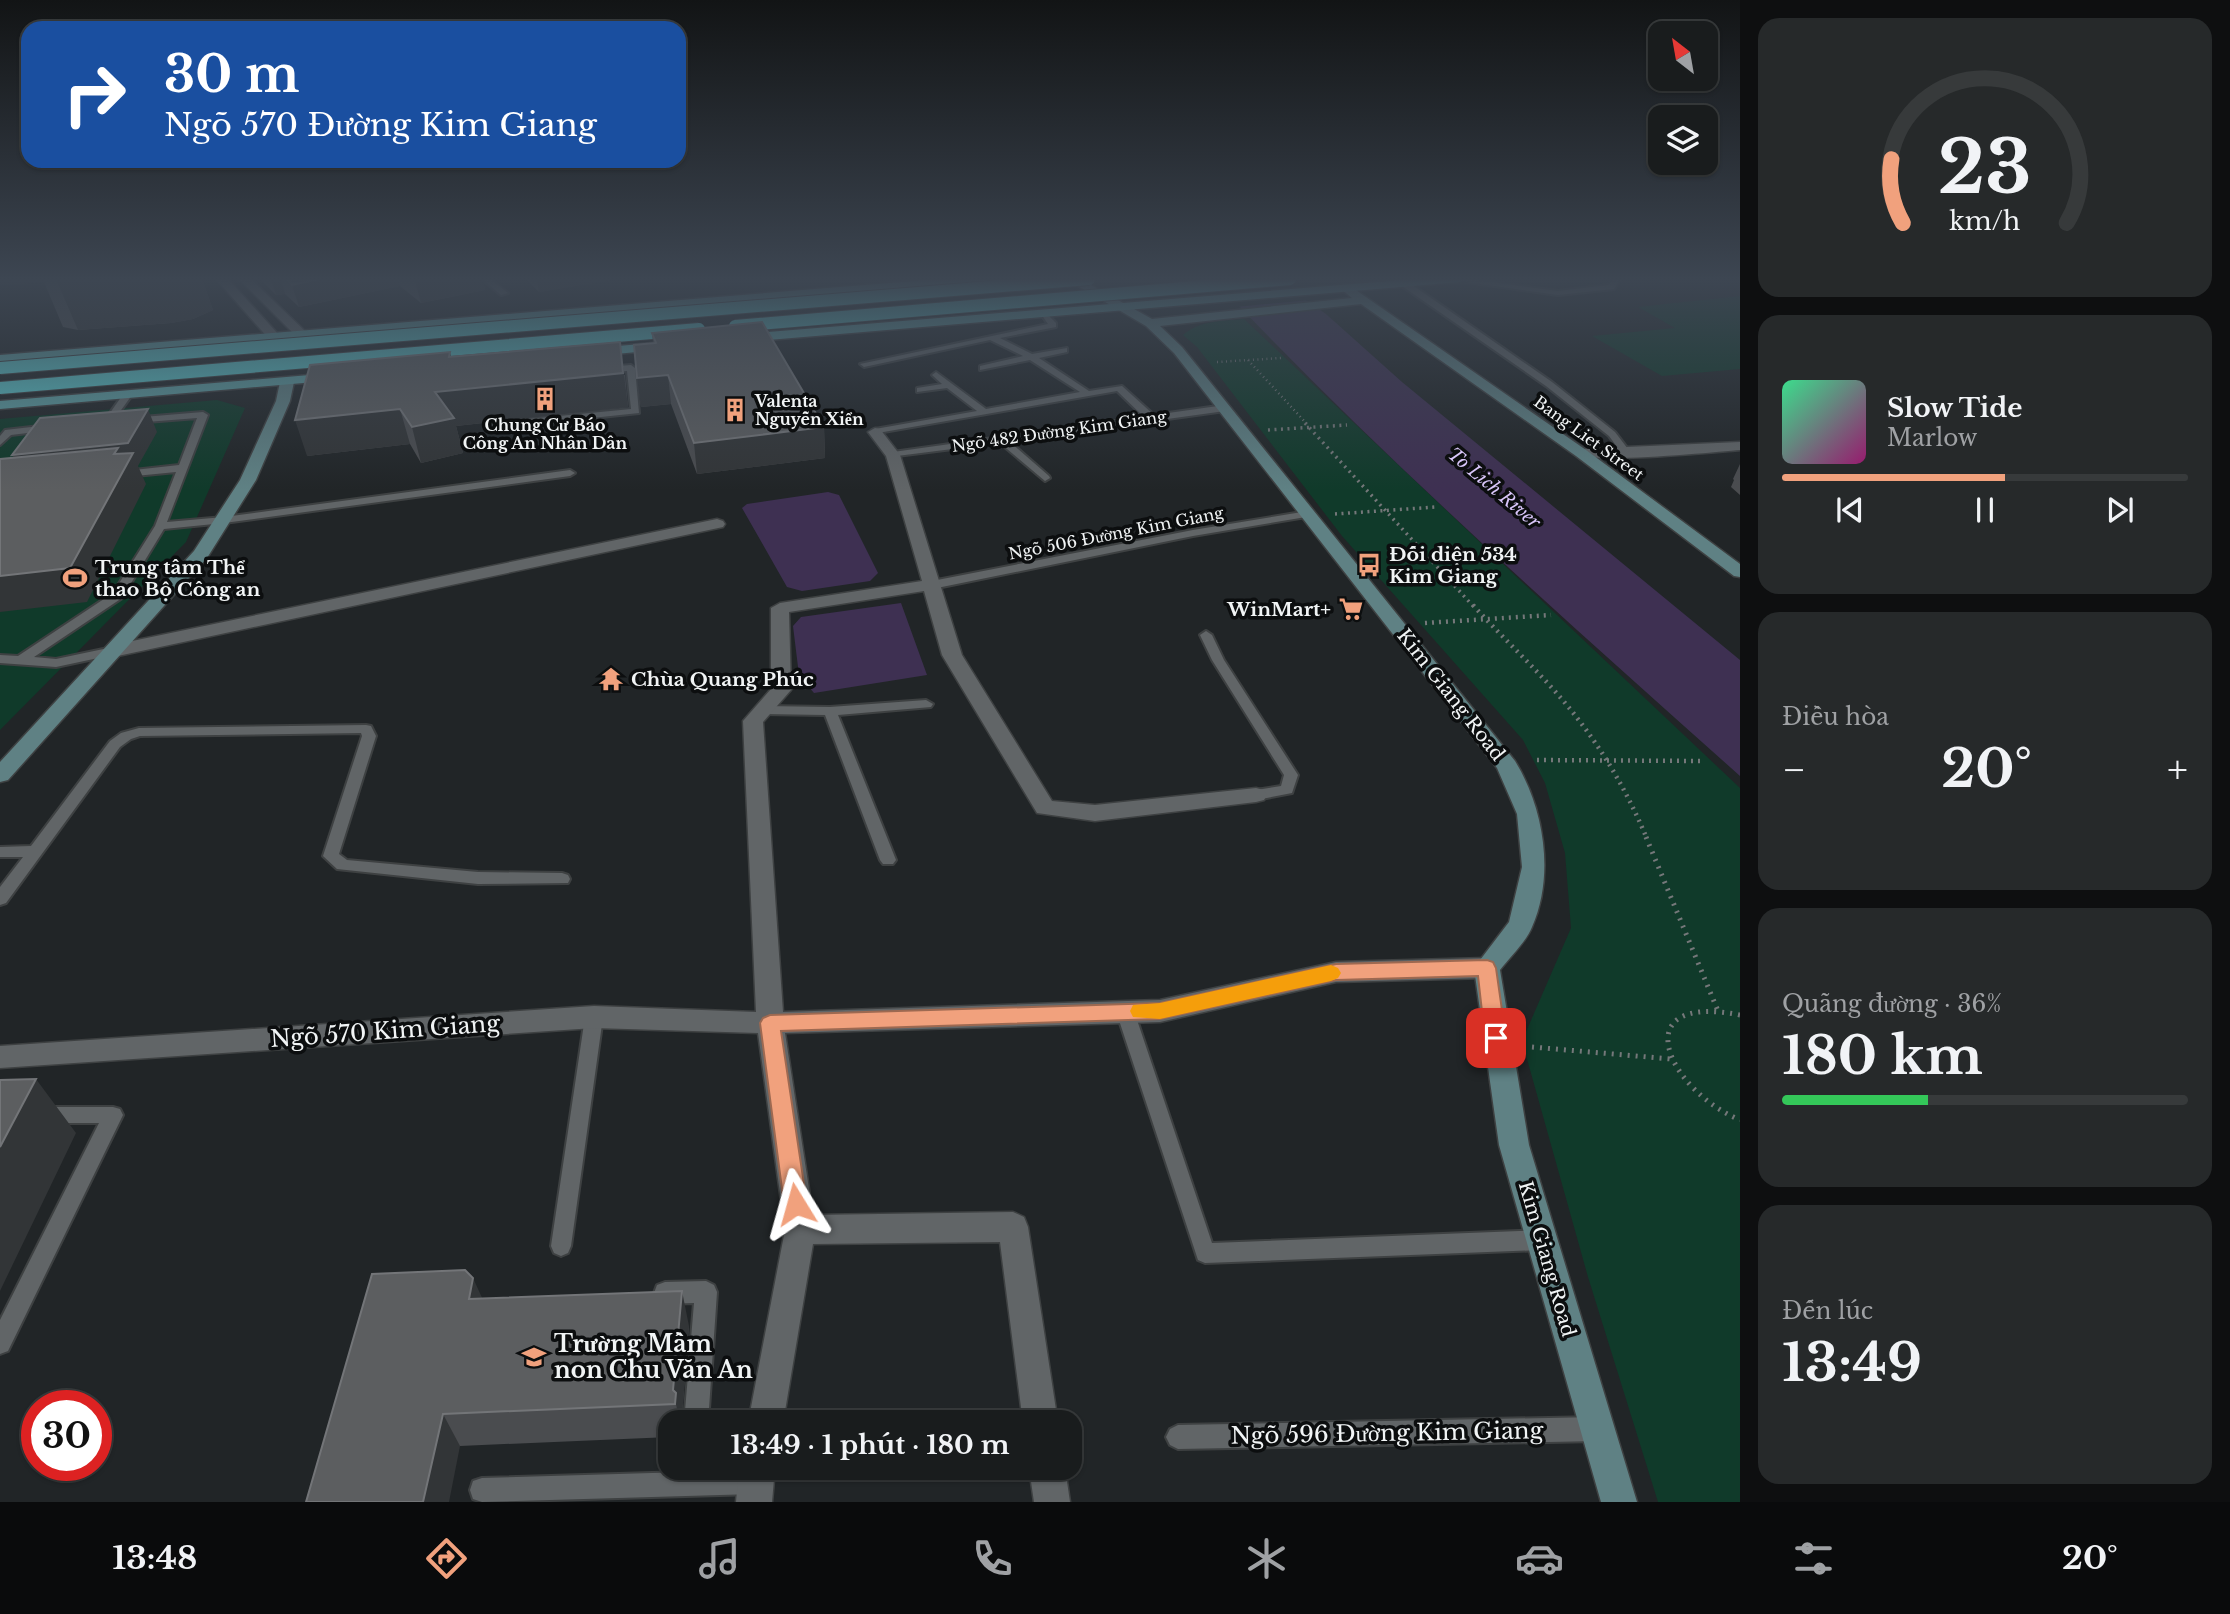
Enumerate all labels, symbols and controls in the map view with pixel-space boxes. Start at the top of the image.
north arrow [1648,21,1718,91]
map controls [1648,21,1718,175]
text: 30 m [164,44,299,105]
icon: right [49,49,140,140]
text: Ngõ 570 Đường Kim Giang [164,105,597,145]
button: layers [1648,105,1718,175]
text: 23 [1938,123,2032,214]
text: km/h [1950,206,2020,237]
building icon: Chung Cư Báo Công An Nhân Dân [531,385,559,413]
place label: Valenta Nguyễn Xiển [754,391,864,429]
street label: Bang Liet Street [1530,391,1648,485]
text: Slow Tide [1887,392,2023,424]
building icon: Valenta Nguyễn Xiển [721,396,749,424]
street label: Ngõ 482 Đường Kim Giang [950,406,1168,456]
place label: Chung Cư Báo Công An Nhân Dân [463,415,628,453]
text: Marlow [1887,424,1977,452]
water label: To Lich River [1443,443,1545,534]
icon: previous [1831,491,1869,529]
icon: pause [1966,491,2004,529]
icon: next [2101,491,2139,529]
street label: Ngõ 506 Đường Kim Giang [1007,502,1226,564]
place label: Đối diện 534 Kim Giang [1389,543,1517,588]
bus stop icon: Đối diện 534 Kim Giang [1355,551,1383,579]
place label: Trung tâm Thể thao Bộ Công an [95,556,260,601]
sports icon: Trung tâm Thể thao Bộ Công an [61,564,89,592]
supermarket icon: WinMart+ [1337,595,1365,623]
place label: WinMart+ [1226,598,1331,621]
street label: Kim Giang Road [1392,625,1510,766]
temple icon: Chùa Quang Phúc [597,665,625,693]
place label: Chùa Quang Phúc [631,668,814,691]
text: Điều hòa [1782,703,1889,731]
text: 20° [1941,737,2032,801]
text: − [1782,746,1806,793]
text: + [2167,746,2188,793]
text: Quãng đường · 36% [1782,990,2002,1018]
pin [1466,1008,1526,1068]
street label: Ngõ 570 Kim Giang [269,1009,501,1053]
icon: arrive [1477,1019,1515,1057]
text: 180 km [1782,1024,1983,1088]
position arrow [759,1167,833,1241]
street label: Kim Giang Road [1514,1178,1580,1340]
text: Đến lúc [1782,1297,1873,1325]
place label: Trường Mầm non Chu Văn An [554,1330,753,1384]
text: 13:49 [1782,1331,1922,1395]
school or university icon: Trường Mầm non Chu Văn An [520,1343,548,1371]
speed limit sign: 30 [21,1390,112,1481]
street label: Ngõ 596 Đường Kim Giang [1230,1416,1544,1450]
text: 13:49 · 1 phút · 180 m [731,1429,1009,1461]
icon: directions [422,1534,471,1583]
icon: music [695,1534,744,1583]
icon: phone [968,1534,1017,1583]
icon: climate [1242,1534,1291,1583]
icon: car [1515,1534,1564,1583]
icon: filters [1789,1534,1838,1583]
text: 13:48 [112,1538,197,1578]
text: 20° [2062,1538,2118,1578]

